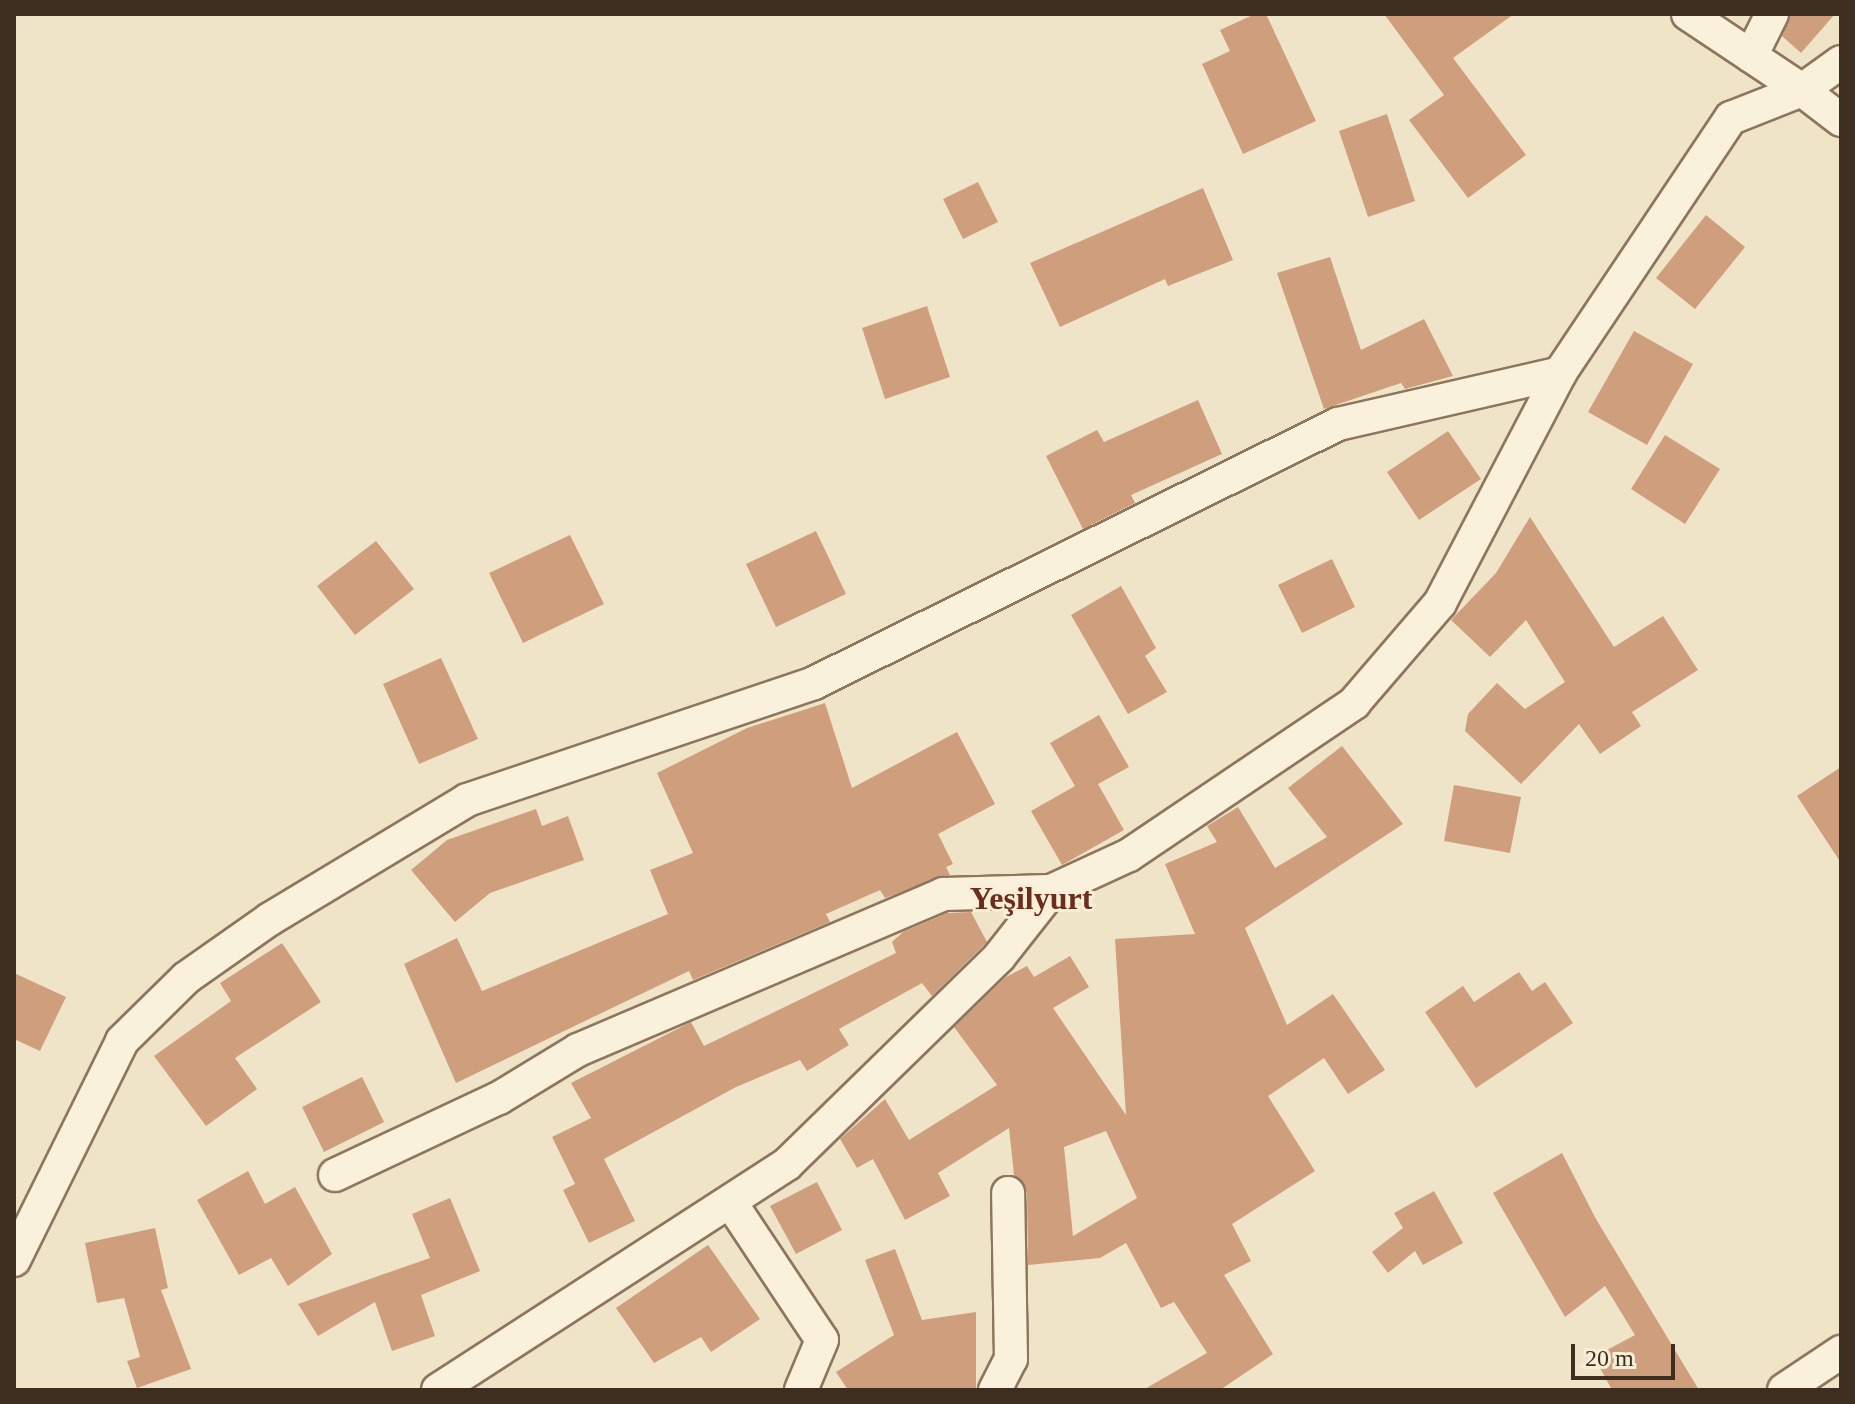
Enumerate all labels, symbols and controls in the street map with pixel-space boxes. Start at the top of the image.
district label: Yeşilyurt [970,879,1092,917]
scale bar [1575,1328,1679,1378]
text: 20 m [1585,1345,1634,1371]

